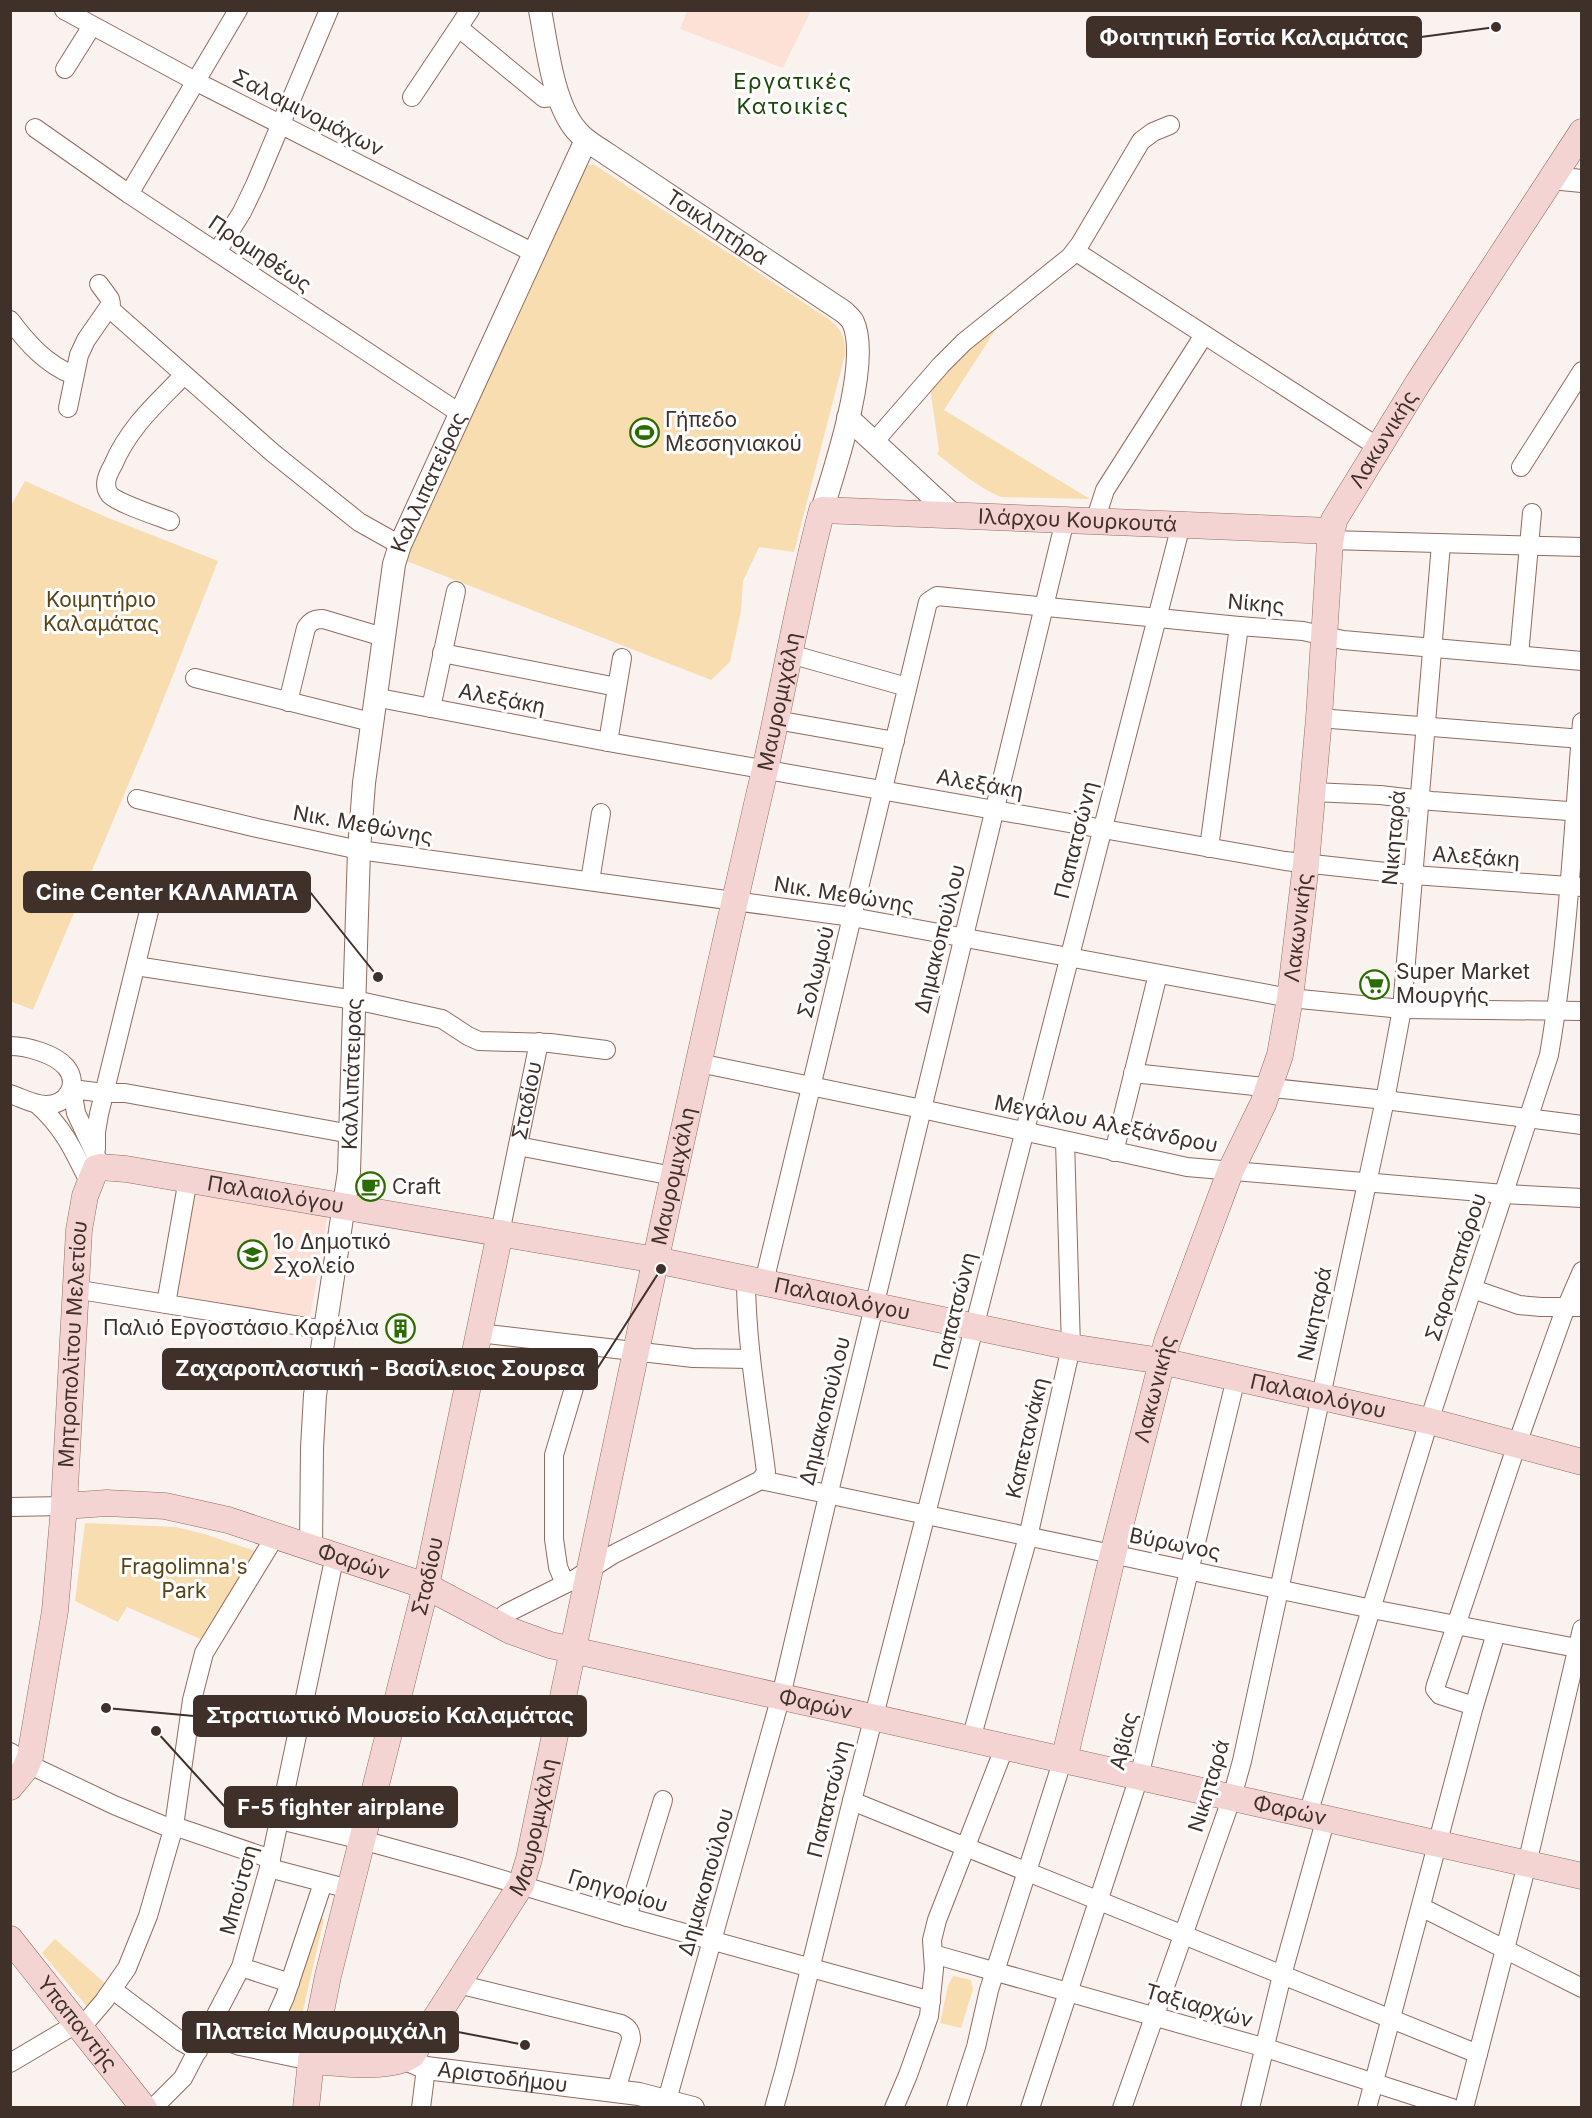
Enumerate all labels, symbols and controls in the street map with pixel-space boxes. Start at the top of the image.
callout: Φοιτητική Εστία Καλαμάτας [1087,17,1421,57]
text: Φοιτητική Εστία Καλαμάτας [1099,24,1409,50]
street label: Σαλαμινομάχων [229,64,388,161]
district label: Εργατικές Κατοικίες [733,68,853,119]
street label: Τσικλητήρα [662,184,773,270]
street label: Προμηθέως [204,210,317,297]
street label: Λακωνικής [1344,386,1422,492]
place label: Γήπεδο Μεσσηνιακού [665,407,802,456]
street label: Καλλιπατείρας [385,408,471,555]
sports icon: Γήπεδο Μεσσηνιακού [628,416,660,448]
street label: Ιλάρχου Κουρκουτά [978,503,1177,537]
park label: Κοιμητήριο Καλαμάτας [43,587,159,636]
street label: Νίκης [1227,589,1286,618]
street label: Μαυρομιχάλη [752,630,805,773]
street label: Αλεξάκη [457,678,548,719]
street label: Αλεξάκη [935,764,1025,803]
street label: Παπατσώνη [1049,779,1102,901]
street label: Νικηταρά [1377,789,1410,886]
street label: Νικ. Μεθώνης [291,800,435,849]
street label: Αλεξάκη [1431,841,1521,872]
street label: Δημακοπούλου [909,862,970,1016]
street label: Νικ. Μεθώνης [772,871,916,918]
street label: Λακωνικής [1279,871,1317,984]
callout: Cine Center ΚΑΛΑΜΑΤΑ [24,872,310,912]
text: Cine Center ΚΑΛΑΜΑΤΑ [36,879,298,905]
street label: Σολωμού [792,923,839,1020]
place label: Super Market Μουργής [1396,959,1530,1008]
supermarket icon: Super Market Μουργής [1359,968,1391,1000]
street label: Καλλιπάτειρας [337,997,366,1150]
street label: Σταδίου [506,1059,547,1142]
street label: Μεγάλου Αλεξάνδρου [992,1090,1220,1157]
street label: Μαυρομιχάλη [646,1104,700,1247]
street label: Παλαιολόγου [205,1170,346,1218]
cafe icon: Craft [355,1171,387,1203]
place label: Craft [392,1174,441,1199]
street label: Σαρανταπόρου [1420,1190,1491,1344]
street label: Μητροπολίτου Μελετίου [53,1219,92,1468]
place label: 1o Δημοτικό Σχολείο [273,1229,391,1278]
school or university icon: 1o Δημοτικό Σχολείο [236,1238,268,1270]
street label: Παπατσώνη [928,1250,981,1372]
street label: Νικηταρά [1292,1265,1337,1363]
street label: Παλαιολόγου [772,1272,912,1325]
building icon: Παλιό Εργοστάσιο Καρέλια [384,1312,416,1344]
place label: Παλιό Εργοστάσιο Καρέλια [103,1315,379,1340]
street label: Λακωνικής [1129,1331,1180,1445]
street label: Δημακοπούλου [794,1334,855,1488]
callout: Ζαχαροπλαστική - Βασίλειος Σουρεα [163,1349,597,1389]
text: Ζαχαροπλαστική - Βασίλειος Σουρεα [175,1355,585,1381]
street label: Παλαιολόγου [1248,1368,1388,1423]
street label: Καπετανάκη [1000,1375,1053,1501]
street label: Βύρωνος [1127,1522,1223,1565]
street label: Σταδίου [406,1535,448,1618]
street label: Φαρών [314,1538,393,1585]
park label: Fragolimna's Park [120,1554,248,1603]
street label: Φαρών [776,1684,855,1724]
callout: Στρατιωτικό Μουσείο Καλαμάτας [194,1696,586,1736]
text: Στρατιωτικό Μουσείο Καλαμάτας [206,1702,574,1728]
street label: Αβίας [1104,1709,1143,1772]
street label: Νικηταρά [1183,1737,1234,1835]
street label: Παπατσώνη [802,1738,855,1860]
street label: Μαυρομιχάλη [504,1756,562,1901]
callout: F-5 fighter airplane [225,1787,457,1827]
street label: Φαρών [1251,1790,1329,1830]
text: F-5 fighter airplane [237,1794,445,1820]
street label: Δημακοπούλου [673,1805,739,1958]
street label: Μπούτση [215,1842,263,1938]
street label: Γρηγορίου [565,1864,671,1917]
street label: Υπαπαντής [32,1971,123,2076]
street label: Ταξιαρχών [1142,1978,1256,2033]
callout: Πλατεία Μαυρομιχάλη [183,2012,458,2052]
text: Πλατεία Μαυρομιχάλη [195,2018,447,2044]
street label: Αριστοδήμου [436,2057,569,2097]

